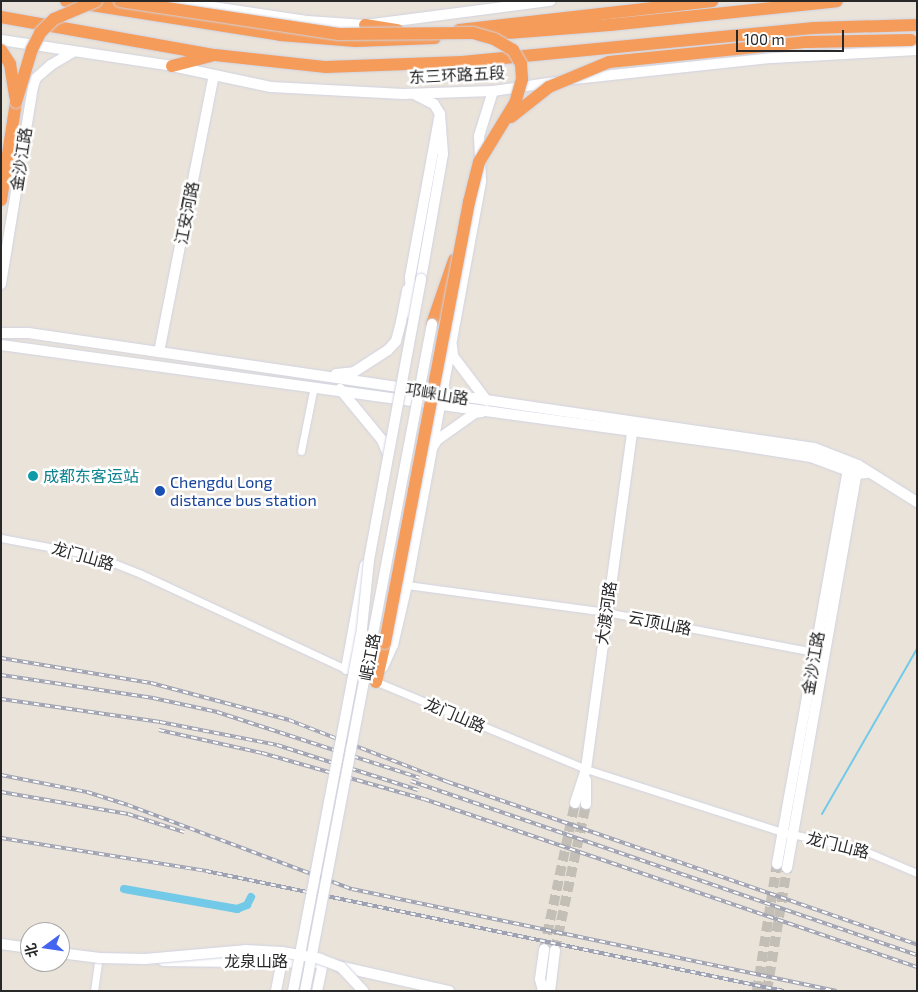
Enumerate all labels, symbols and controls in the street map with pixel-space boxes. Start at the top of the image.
scale bar [738,20,846,52]
text: 100 m [744,30,785,48]
street label: 东三环路五段 [409,63,505,87]
street label: 金沙江路 [7,126,35,192]
street label: 江安河路 [171,180,203,246]
street label: 邛崃山路 [404,380,470,408]
place label: 成都东客运站 [43,466,139,486]
marker: 成都东客运站 [27,470,39,482]
place label: Chengdu Long distance bus station [170,472,317,510]
marker: Chengdu Long distance bus station [154,485,166,497]
street label: 龙门山路 [50,538,116,574]
street label: 大渡河路 [592,580,620,646]
street label: 云顶山路 [627,607,693,639]
street label: 金沙江路 [798,630,828,696]
street label: 岷江路 [356,632,384,682]
street label: 龙门山路 [422,694,488,736]
street label: 龙门山路 [805,828,871,862]
north arrow [20,922,70,972]
text: 北 [21,942,41,959]
street label: 龙泉山路 [224,951,288,971]

